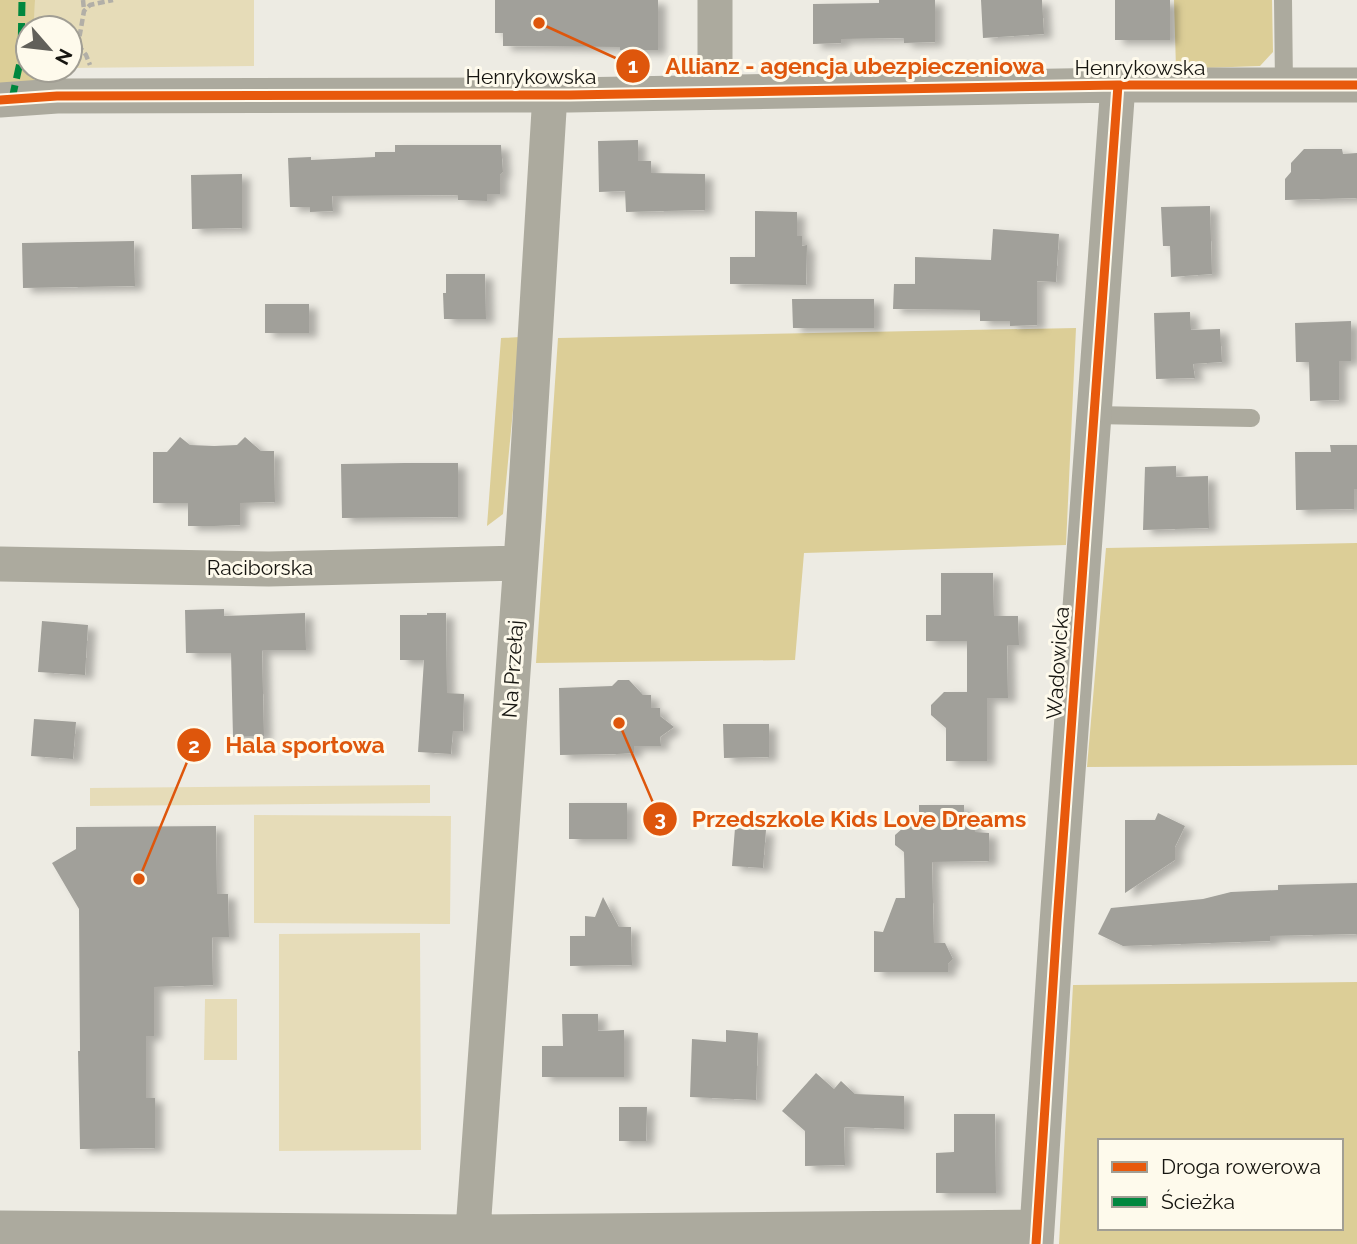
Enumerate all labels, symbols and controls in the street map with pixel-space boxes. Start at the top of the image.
north arrow [14,14,84,84]
callout: Allianz - agencja ubezpieczeniowa [616,44,1058,88]
text: N [51,45,77,69]
text: Allianz - agencja ubezpieczeniowa [665,52,1045,79]
text: 1 [628,53,638,78]
street label: Henrykowska [1075,55,1205,80]
street label: Henrykowska [466,64,596,89]
street label: Raciborska [207,555,313,580]
street label: Wadowicka [1041,606,1074,720]
street label: Na Przełaj [497,619,528,719]
callout: Hala sportowa [176,723,398,767]
text: Hala sportowa [225,731,385,758]
text: 2 [188,733,200,758]
callout: Przedszkole Kids Love Dreams [642,797,1040,841]
text: Przedszkole Kids Love Dreams [692,805,1026,832]
text: 3 [654,806,666,831]
legend [1098,1139,1343,1230]
text: Droga rowerowa [1161,1154,1321,1179]
text: Ścieżka [1161,1189,1235,1214]

